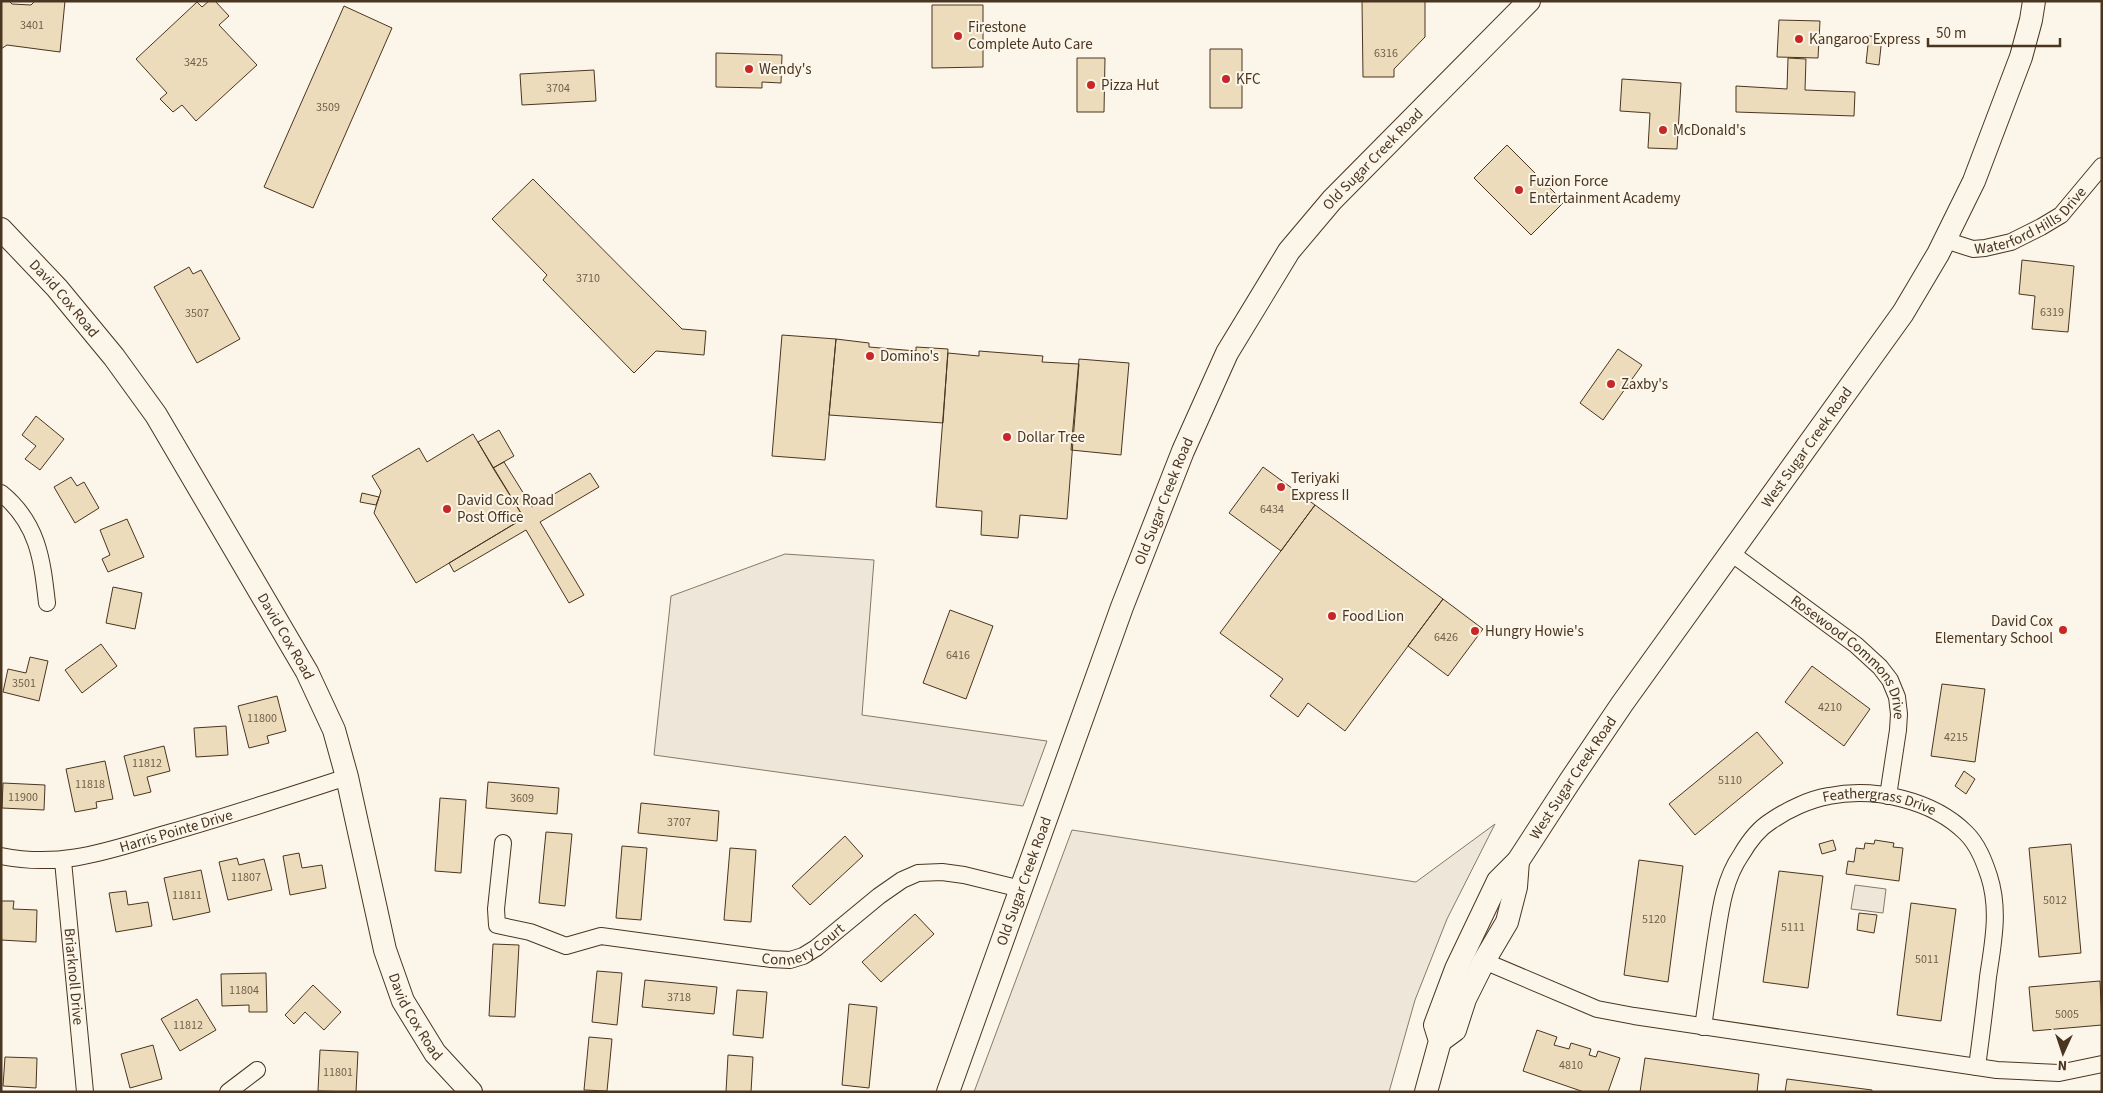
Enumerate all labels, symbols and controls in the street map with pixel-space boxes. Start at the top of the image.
scale bar [1928,15,2060,47]
house number: 3401 [20,17,44,34]
place label: Firestone Complete Auto Care [968,17,1093,55]
text: 50 m [1936,23,1966,44]
place label: Kangaroo Express [1809,29,1920,50]
marker: Firestone Complete Auto Care [952,30,964,42]
marker: Kangaroo Express [1793,33,1805,45]
house number: 6316 [1374,45,1398,62]
house number: 3425 [184,54,208,71]
place label: Wendy's [759,59,812,80]
marker: Wendy's [743,63,755,75]
place label: KFC [1236,69,1261,90]
marker: KFC [1220,73,1232,85]
place label: Pizza Hut [1101,75,1159,96]
marker: Pizza Hut [1085,79,1097,91]
house number: 3704 [546,80,570,97]
house number: 3509 [316,99,340,116]
street label: Old Sugar Creek Road [1318,104,1428,215]
place label: McDonald's [1673,120,1746,141]
marker: McDonald's [1657,124,1669,136]
place label: Fuzion Force Entertainment Academy [1529,171,1681,209]
street label: Waterford Hills Drive [1974,182,2091,260]
marker: Fuzion Force Entertainment Academy [1513,184,1525,196]
street label: David Cox Road [24,255,104,342]
house number: 3710 [576,270,600,287]
house number: 6319 [2040,304,2064,321]
house number: 3507 [185,305,209,322]
place label: Domino's [880,346,939,367]
marker: Domino's [864,350,876,362]
place label: Zaxby's [1621,374,1668,395]
marker: Zaxby's [1605,378,1617,390]
street label: West Sugar Creek Road [1757,383,1858,512]
place label: Dollar Tree [1017,427,1085,448]
marker: Dollar Tree [1001,431,1013,443]
street label: Old Sugar Creek Road [1129,434,1199,568]
place label: Teriyaki Express II [1291,468,1349,506]
marker: Teriyaki Express II [1275,481,1287,493]
place label: David Cox Road Post Office [457,490,554,528]
house number: 6434 [1260,501,1284,518]
marker: David Cox Road Post Office [441,503,453,515]
street label: David Cox Road [252,589,319,683]
street label: Rosewood Commons Drive [1786,590,1909,720]
place label: Food Lion [1342,606,1404,627]
marker: Food Lion [1326,610,1338,622]
place label: David Cox Elementary School [1935,611,2053,649]
place label: Hungry Howie's [1485,621,1584,642]
marker: David Cox Elementary School [2057,624,2069,636]
marker: Hungry Howie's [1469,625,1481,637]
house number: 6426 [1434,629,1458,646]
house number: 6416 [946,647,970,664]
house number: 3501 [12,675,36,692]
house number: 4210 [1818,699,1842,716]
house number: 11800 [247,710,277,727]
street label: West Sugar Creek Road [1525,712,1622,844]
house number: 4215 [1944,729,1968,746]
house number: 11812 [132,755,162,772]
house number: 5110 [1718,772,1742,789]
house number: 11818 [75,776,105,793]
street label: Feathergrass Drive [1821,783,1940,821]
house number: 11900 [8,789,38,806]
house number: 3609 [510,790,534,807]
street label: Harris Pointe Drive [117,804,235,858]
house number: 3707 [667,814,691,831]
street label: Old Sugar Creek Road [991,814,1057,949]
house number: 11807 [231,869,261,886]
house number: 11811 [172,887,202,904]
house number: 5012 [2043,892,2067,909]
house number: 5120 [1642,911,1666,928]
street label: Connery Court [760,919,849,972]
house number: 5111 [1781,919,1805,936]
street label: Briarknoll Drive [58,927,89,1026]
house number: 5011 [1915,951,1939,968]
street label: David Cox Road [383,970,447,1066]
house number: 11804 [229,982,259,999]
house number: 3718 [667,989,691,1006]
house number: 5005 [2055,1006,2079,1023]
house number: 11812 [173,1017,203,1034]
north arrow [2038,1028,2088,1078]
text: N [2057,1055,2068,1075]
house number: 4810 [1559,1057,1583,1074]
house number: 11801 [323,1064,353,1081]

